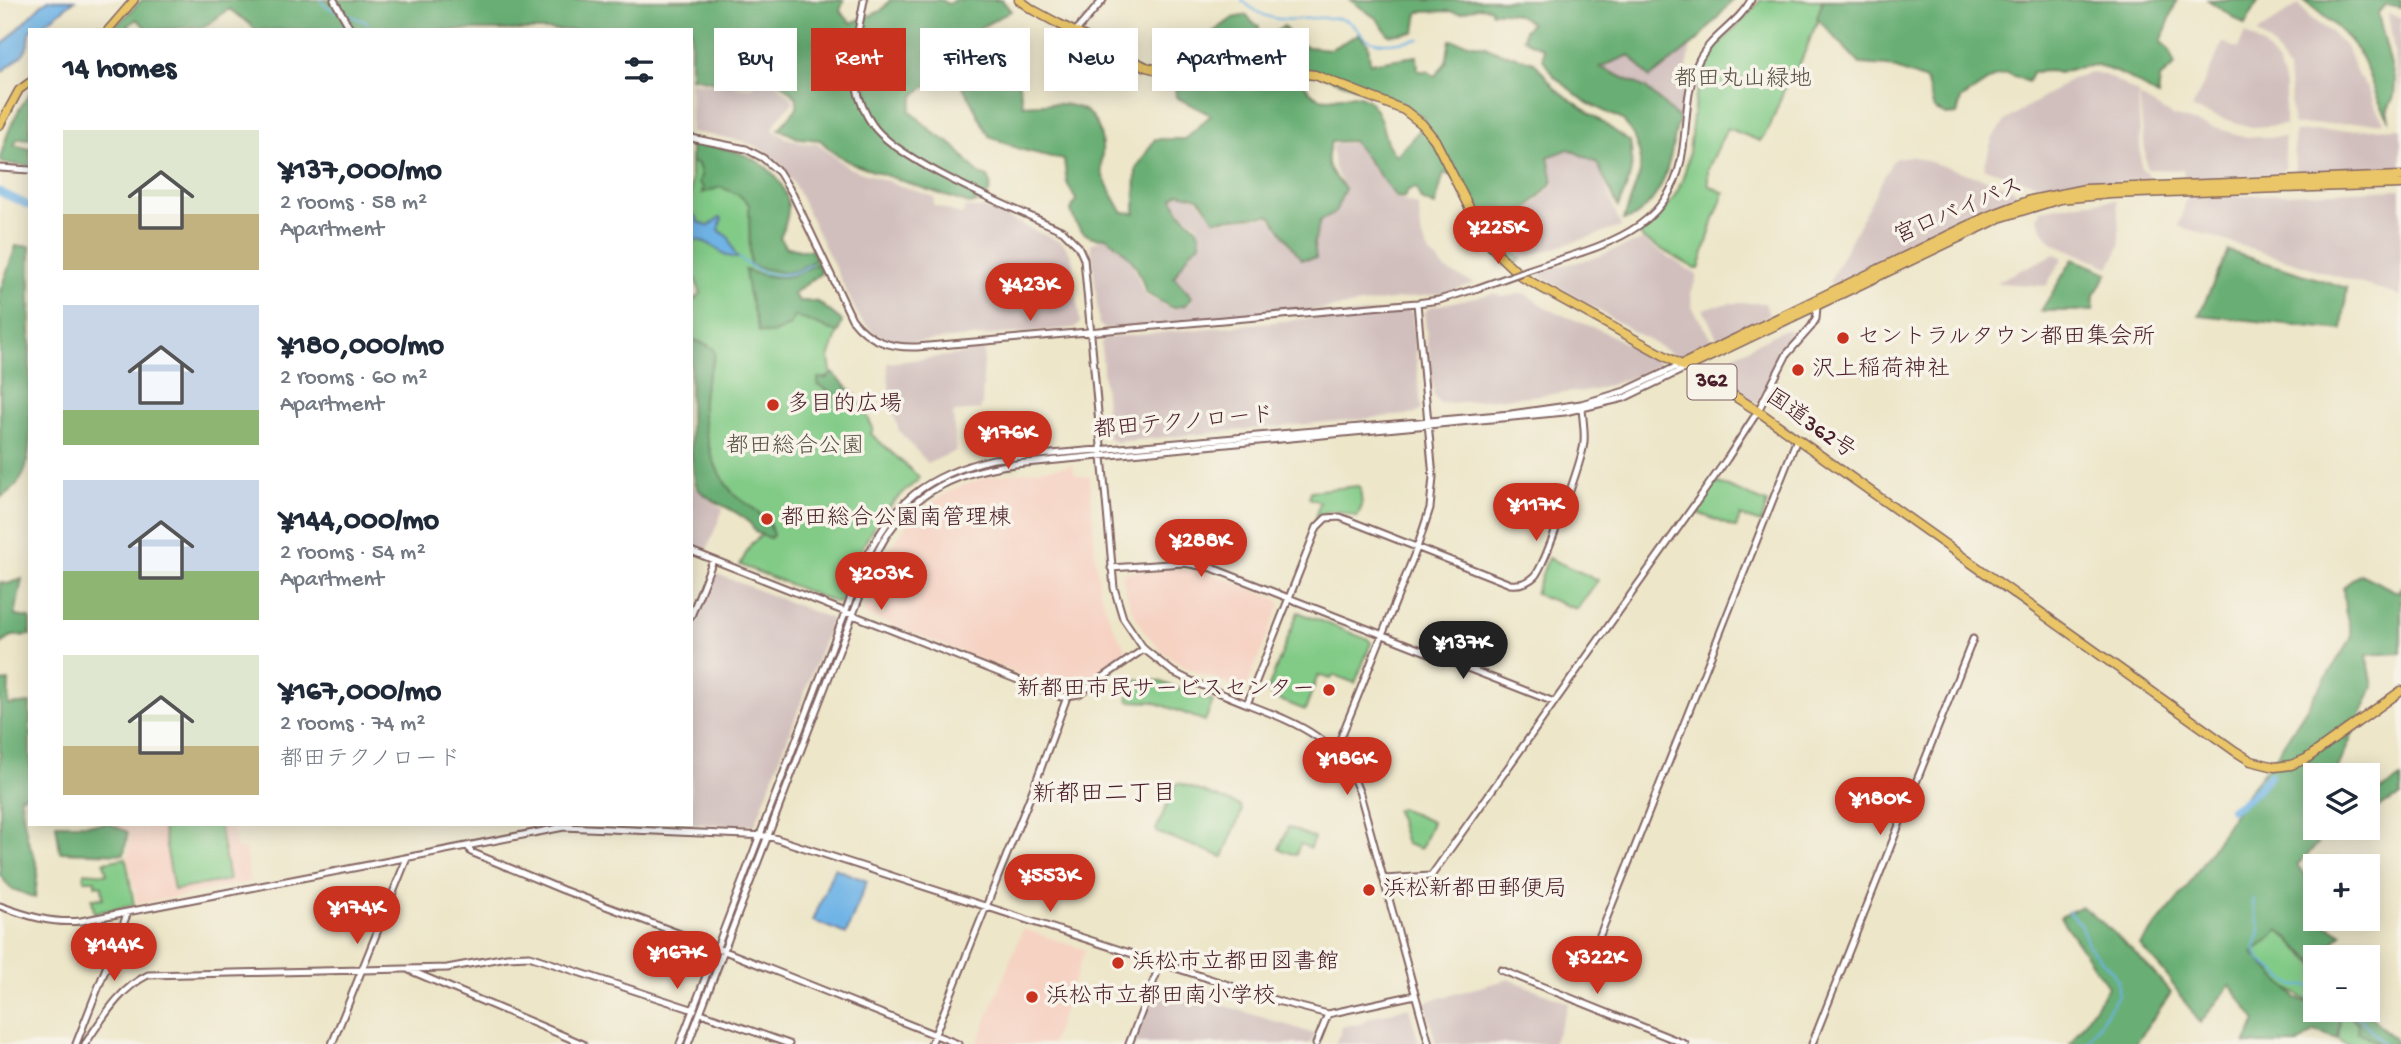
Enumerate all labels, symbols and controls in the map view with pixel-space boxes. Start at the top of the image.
chip: Buy [714,28,797,91]
chip: Rent [811,28,906,91]
chip: Filters [920,28,1030,91]
chip: New [1044,28,1138,91]
chip: Apartment [1152,28,1309,91]
icon: filters [620,51,658,89]
text: 14 homes [63,53,176,88]
park label: 都田丸山緑地 [1674,66,1812,94]
text: ¥137,000/mo [280,155,442,190]
icon: home [119,158,203,242]
street label: 宮口バイパス [1890,172,2028,251]
text: 2 rooms · 58 m² [280,190,427,217]
pin: ¥225K [1449,206,1547,266]
text: ¥225K [1469,215,1527,242]
text: Apartment [280,217,384,244]
pin: ¥423K [981,264,1079,323]
text: ¥423K [1001,272,1059,299]
place label: セントラルタウン都田集会所 [1857,323,2155,352]
text: ¥180,000/mo [280,330,444,365]
marker: セントラルタウン都田集会所 [1835,330,1851,346]
icon: home [119,333,203,417]
place label: 沢上稲荷神社 [1812,356,1950,384]
marker: 沢上稲荷神社 [1790,362,1806,378]
road number: 362 [1688,364,1736,400]
text: 2 rooms · 60 m² [280,365,427,392]
street label: 国道362号 [1760,383,1861,466]
place label: 多目的広場 [787,391,902,419]
text: Apartment [280,392,384,419]
marker: 多目的広場 [765,397,781,413]
street label: 都田テクノロード [1093,402,1275,445]
pin: ¥176K [959,412,1057,471]
text: ¥176K [980,420,1036,447]
park label: 都田総合公園 [726,433,864,461]
pin: ¥117K [1487,484,1585,543]
text: ¥117K [1509,492,1563,519]
text: ¥144,000/mo [280,505,439,540]
place label: 都田総合公園南管理棟 [781,505,1011,533]
icon: home [119,508,203,592]
marker: 都田総合公園南管理棟 [759,511,775,527]
pin: ¥288K [1152,520,1250,579]
text: ¥288K [1171,528,1231,555]
text: 2 rooms · 54 m² [280,540,426,567]
pin: ¥203K [832,552,930,612]
text: ¥203K [851,561,911,588]
text: Apartment [280,567,384,594]
pin: ¥137K [1414,622,1512,681]
text: ¥137K [1435,630,1491,657]
text: ¥167,000/mo [280,676,441,711]
place label: 新都田市民サービスセンター [1017,676,1315,704]
marker: 新都田市民サービスセンター [1321,682,1337,698]
icon: home [119,683,203,767]
text: 2 rooms · 74 m² [280,711,425,738]
pin: ¥186K [1298,738,1396,797]
text: ¥186K [1319,746,1375,773]
text: 都田テクノロード [280,747,461,774]
map controls [2303,763,2380,1022]
button: layers [2303,763,2380,840]
pin: ¥180K [1831,778,1929,837]
district label: 新都田二丁目 [1032,781,1176,810]
text: ¥180K [1851,786,1909,813]
button: + [2303,854,2380,931]
pin: ¥553K [1001,855,1099,914]
text: ¥553K [1020,863,1080,890]
place label: 浜松新都田郵便局 [1383,876,1567,904]
marker: 浜松新都田郵便局 [1361,882,1377,898]
pin: ¥174K [308,886,406,946]
text: ¥174K [329,895,385,922]
pin: ¥144K [65,923,163,983]
text: ¥144K [87,932,141,959]
pin: ¥167K [628,932,726,991]
pin: ¥322K [1548,936,1646,996]
text: ¥167K [649,940,705,967]
text: ¥322K [1568,945,1626,972]
button: − [2303,945,2380,1022]
place label: 浜松市立都田図書館 [1132,949,1339,977]
marker: 浜松市立都田図書館 [1110,955,1126,971]
place label: 浜松市立都田南小学校 [1046,983,1276,1011]
marker: 浜松市立都田南小学校 [1024,989,1040,1005]

